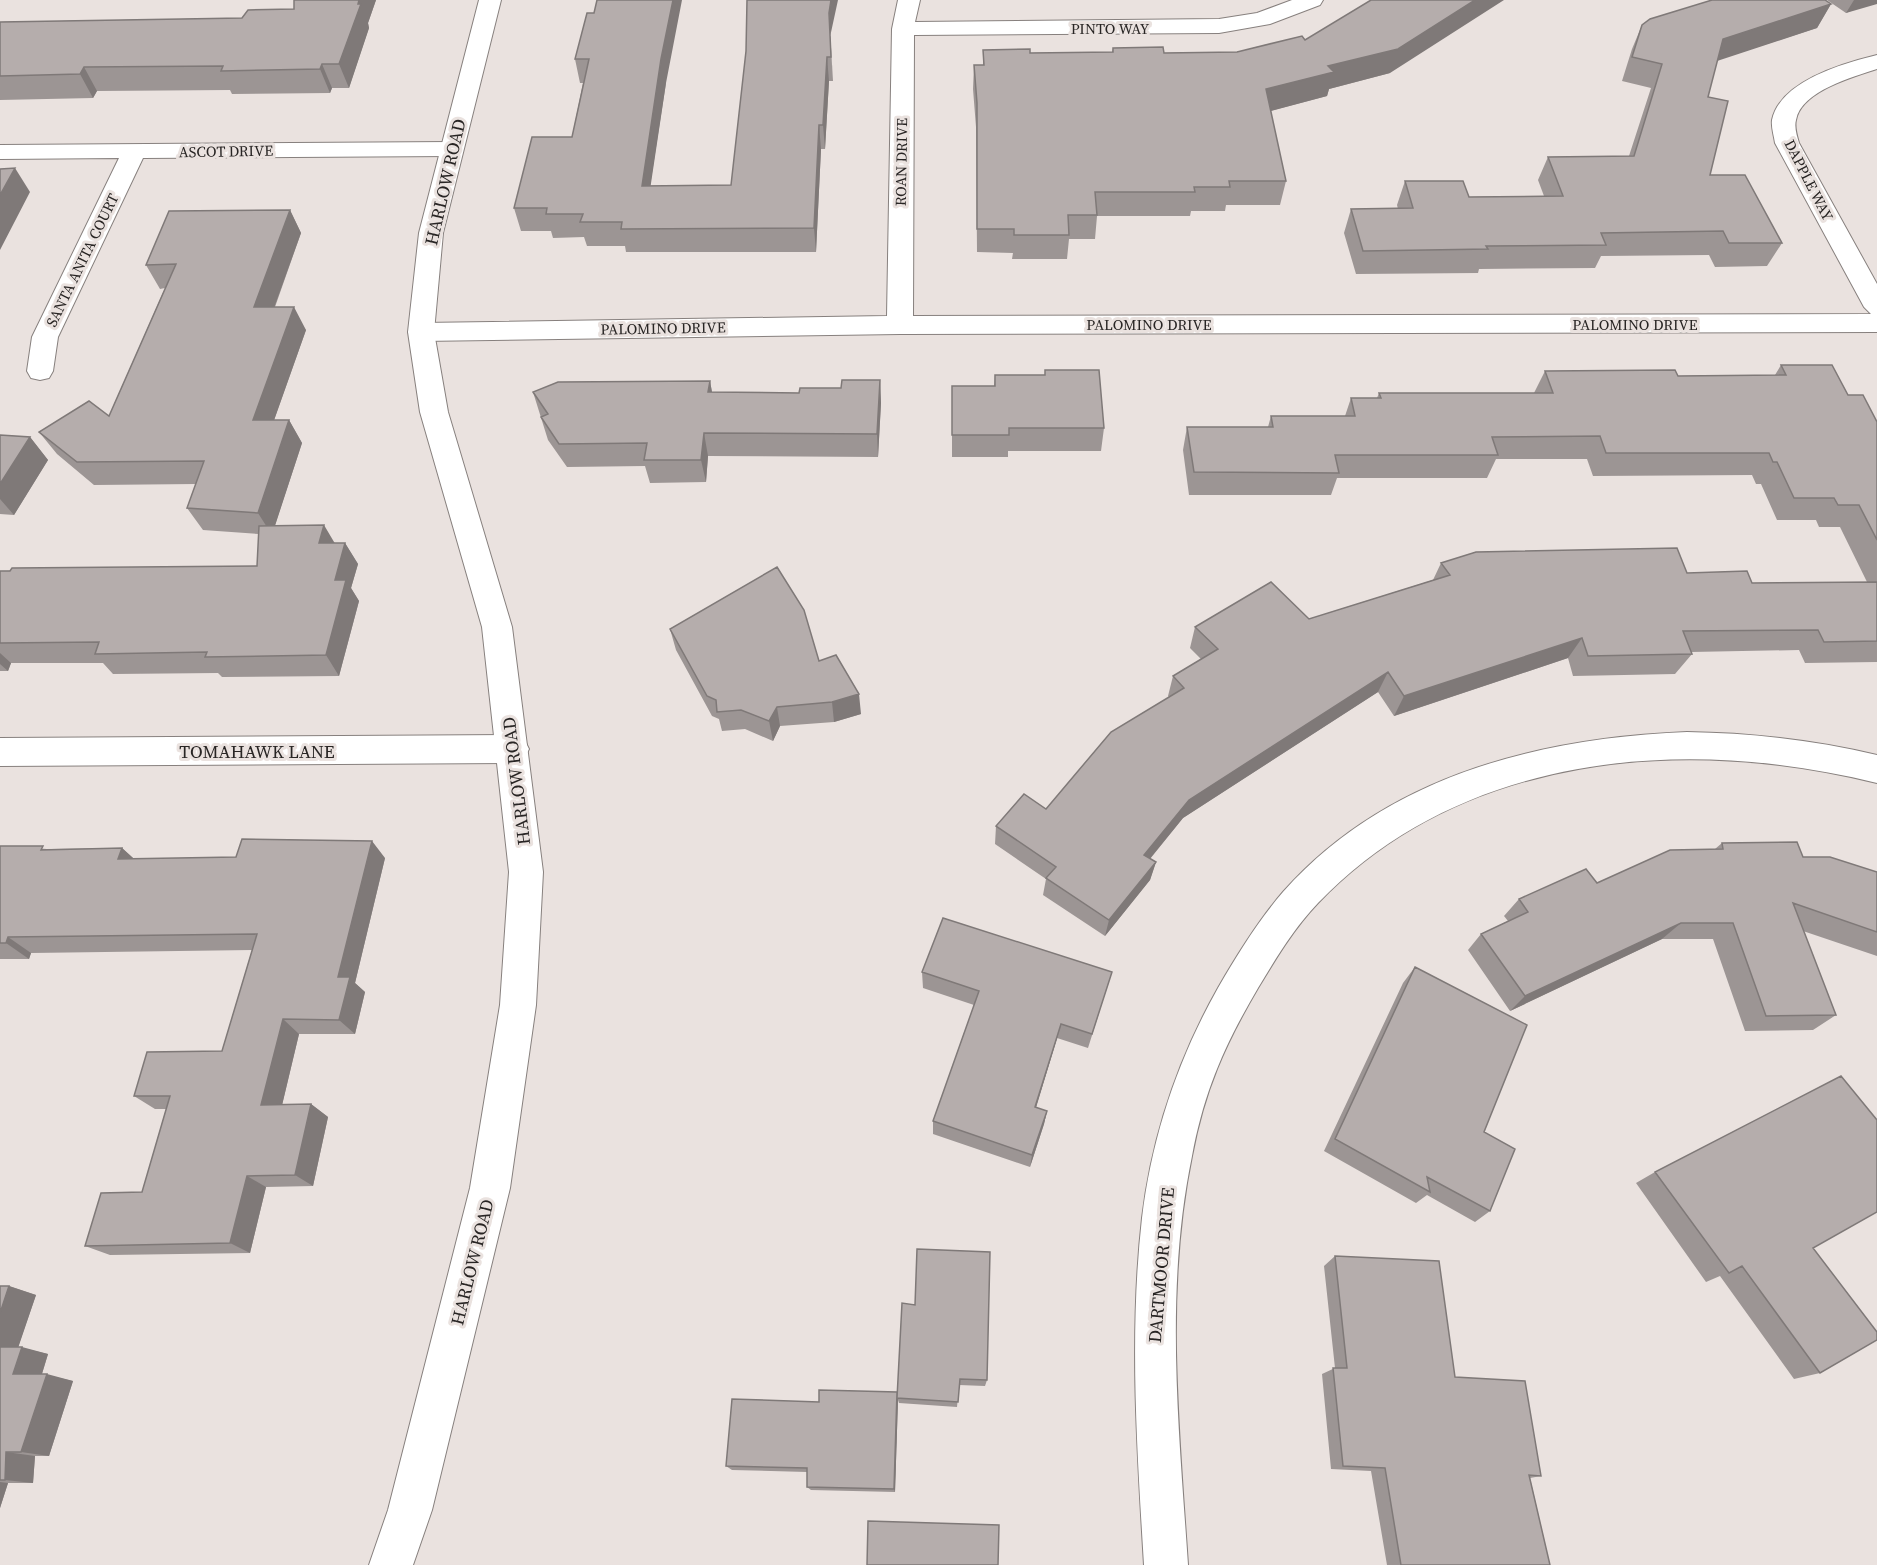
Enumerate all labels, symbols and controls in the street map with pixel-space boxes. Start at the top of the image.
street label: PINTO WAY [1071,18,1150,39]
street label: HARLOW ROAD [418,116,472,248]
street label: ROAN DRIVE [890,118,912,206]
street label: DAPPLE WAY [1780,136,1839,225]
street label: ASCOT DRIVE [179,140,273,162]
street label: SANTA ANITA COURT [41,190,123,330]
street label: PALOMINO DRIVE [1086,314,1212,335]
street label: PALOMINO DRIVE [1572,314,1698,335]
street label: PALOMINO DRIVE [600,316,726,340]
street label: HARLOW ROAD [496,715,536,847]
street label: TOMAHAWK LANE [179,739,335,764]
street label: DARTMOOR DRIVE [1142,1186,1180,1344]
street label: HARLOW ROAD [444,1196,500,1328]

